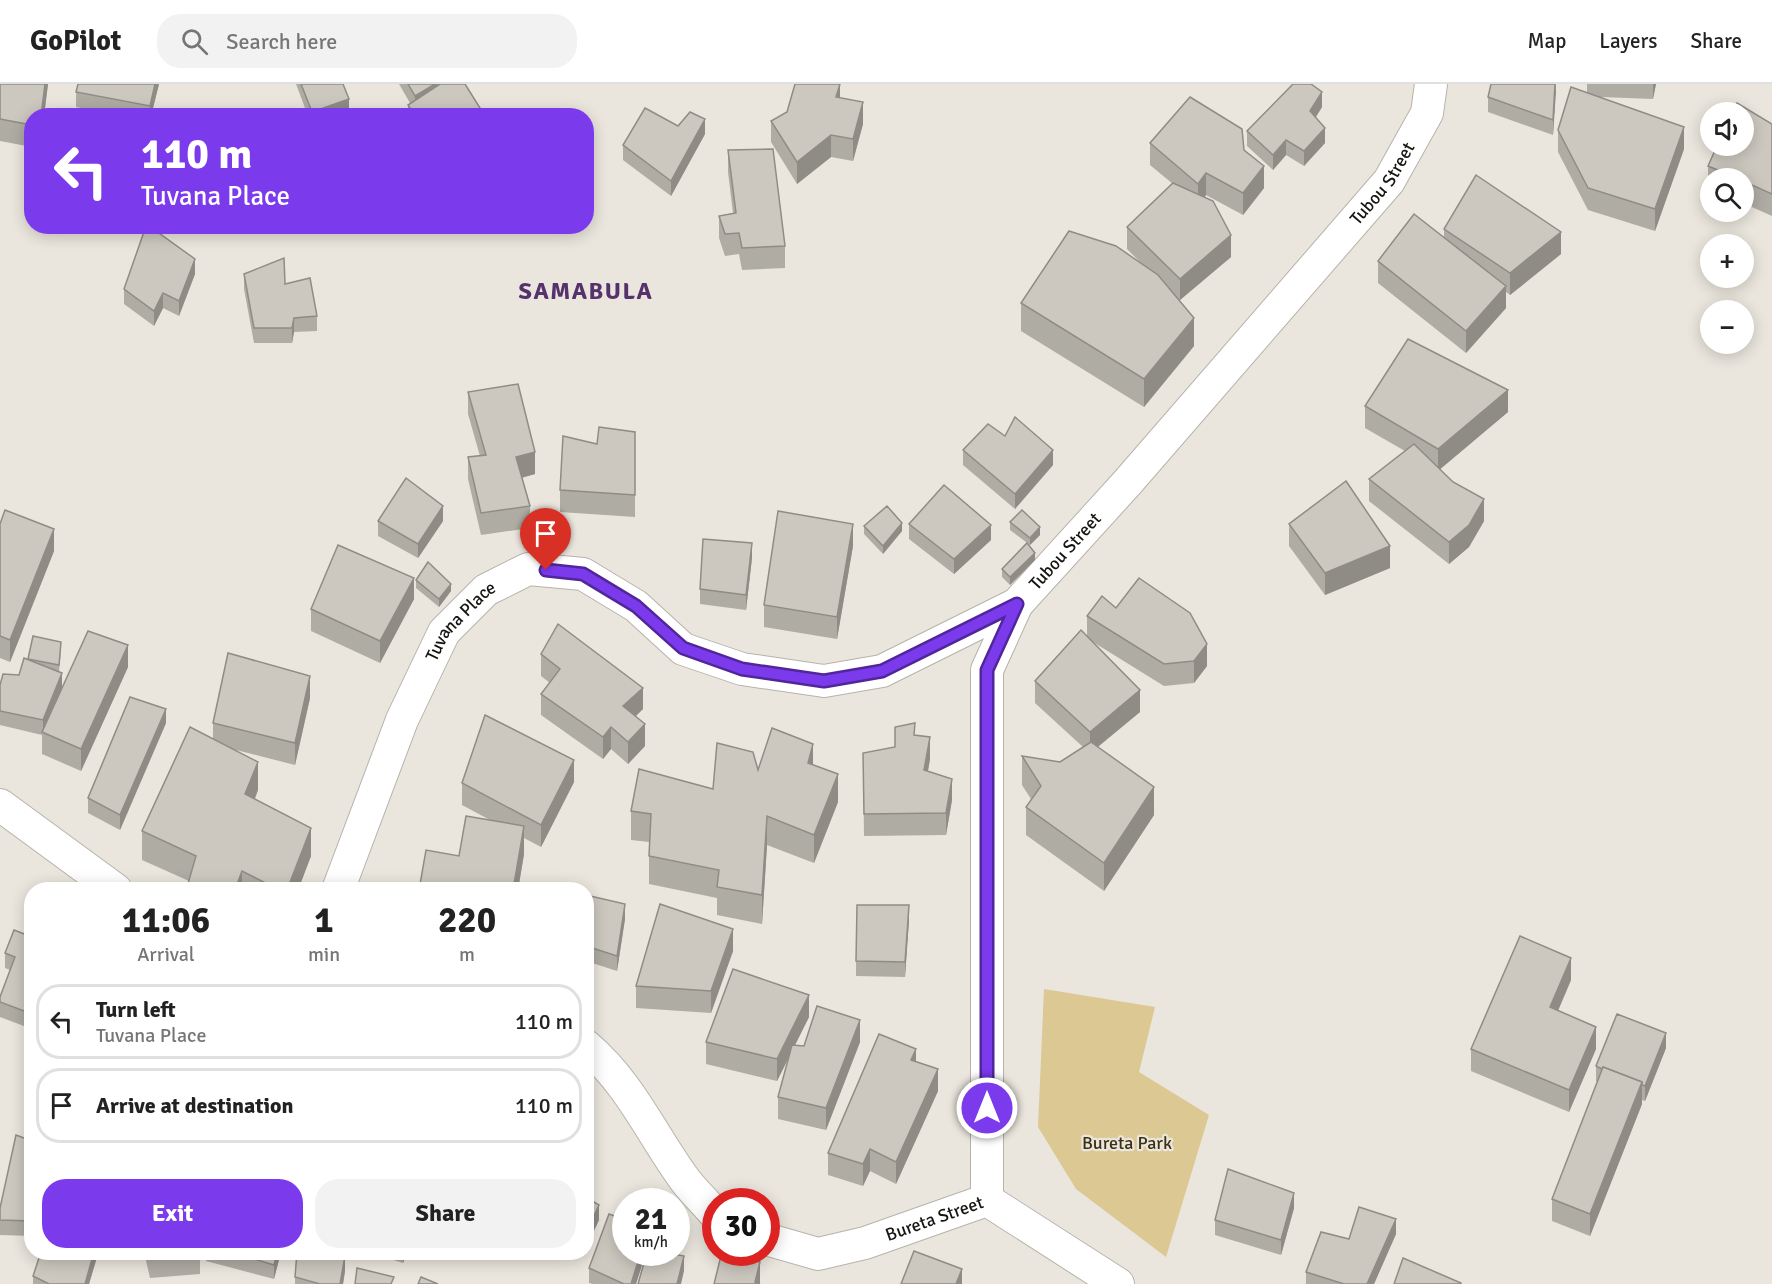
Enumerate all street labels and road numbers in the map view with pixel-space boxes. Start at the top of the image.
street label: Tubou Street [1345,138,1419,229]
street label: Tubou Street [1024,508,1106,594]
street label: Tuvana Place [421,576,499,665]
street label: Bureta Street [882,1191,986,1246]

